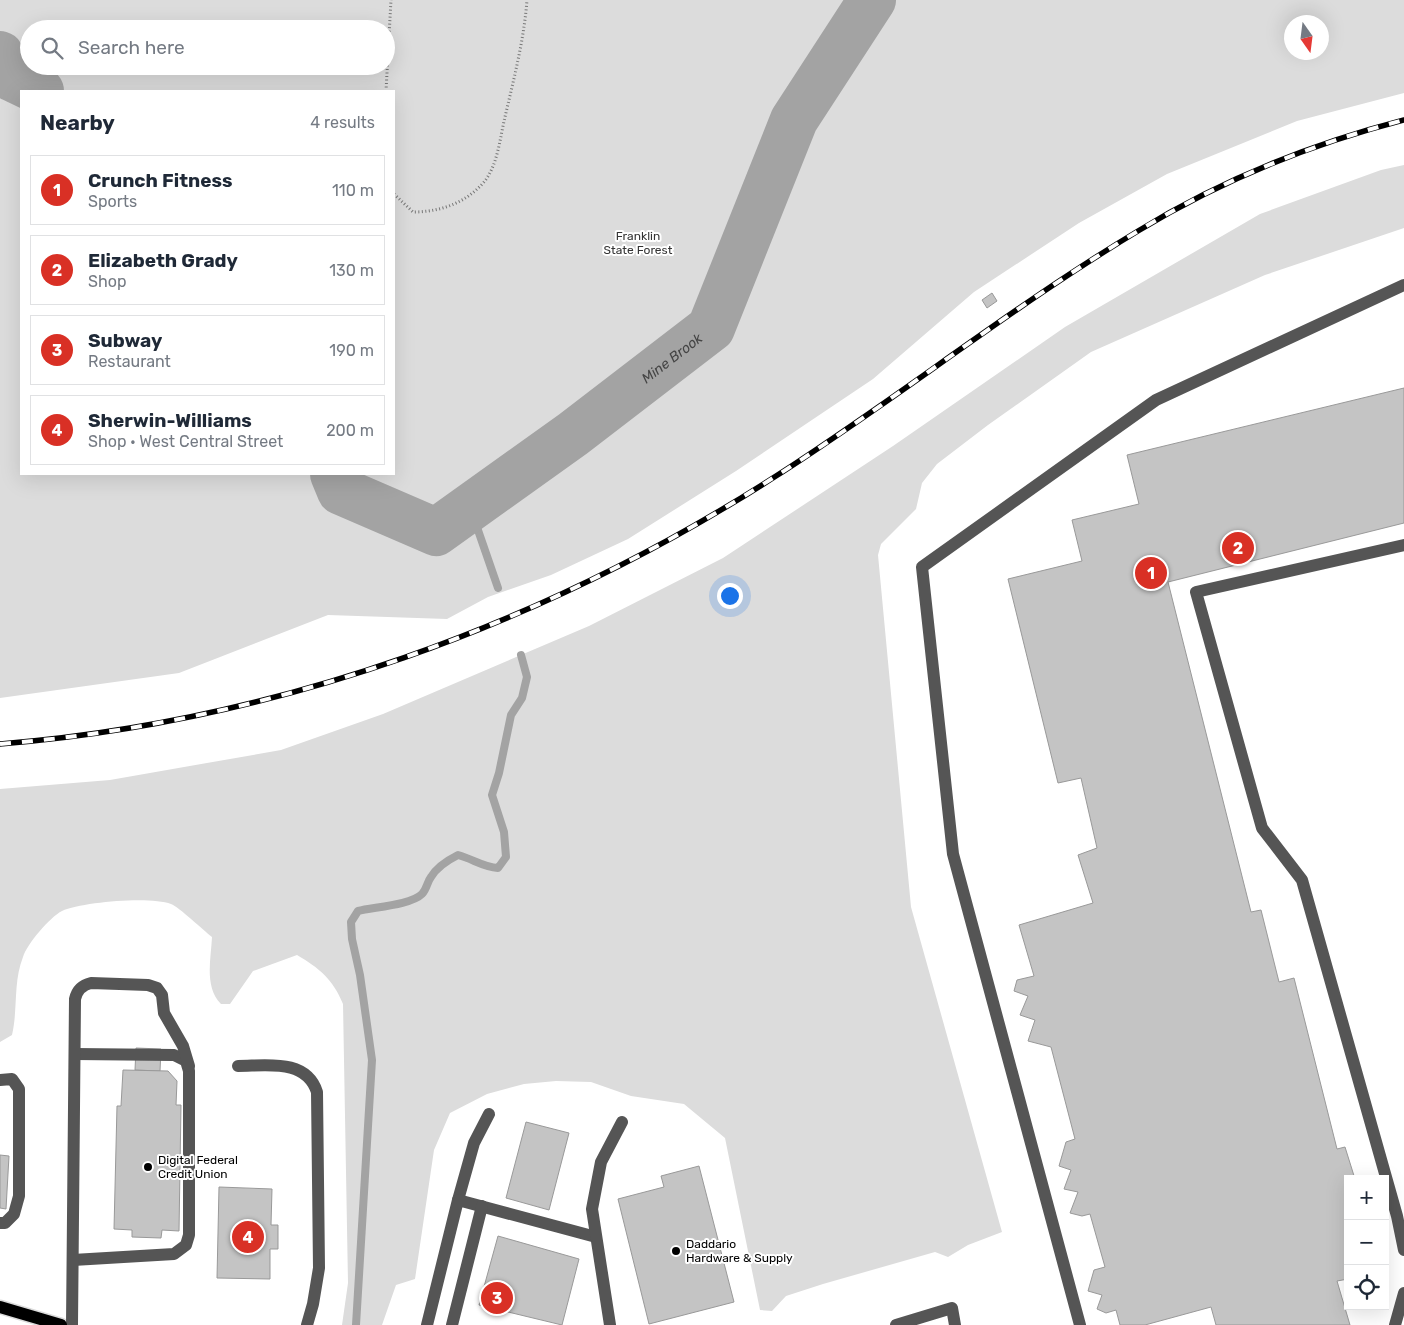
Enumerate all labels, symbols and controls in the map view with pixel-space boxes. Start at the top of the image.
north arrow [1284,15,1329,60]
search box [20,20,395,75]
icon: search [38,34,66,62]
text: Search here [78,36,185,59]
text: Nearby [40,110,115,135]
text: 4 results [310,113,375,132]
text: Crunch Fitness [88,169,233,192]
text: 1 [53,181,61,200]
text: 110 m [332,181,374,200]
text: Sports [88,192,137,211]
park label: Franklin State Forest [604,229,673,257]
text: Elizabeth Grady [88,249,238,272]
text: 2 [52,261,62,280]
text: 130 m [329,261,374,280]
text: Shop [88,272,126,291]
text: Subway [88,329,162,352]
water label: Mine Brook [638,329,707,387]
text: 3 [52,341,62,360]
text: 190 m [329,341,374,360]
text: Restaurant [88,352,171,371]
text: Sherwin-Williams [88,409,252,432]
text: 4 [52,421,62,440]
text: 200 m [326,421,374,440]
text: Shop · West Central Street [88,432,283,451]
pin: 2 [1222,529,1254,567]
pin: 1 [1135,554,1167,592]
your location [717,583,743,609]
place label: Digital Federal Credit Union [158,1153,238,1181]
marker: Digital Federal Credit Union [142,1161,154,1173]
map controls [1344,1175,1389,1310]
button: + [1344,1175,1389,1220]
pin: 4 [232,1218,264,1256]
button: − [1344,1220,1389,1265]
place label: Daddario Hardware & Supply [686,1237,793,1265]
marker: Daddario Hardware & Supply [670,1245,682,1257]
button: locate [1344,1265,1389,1310]
pin: 3 [481,1279,513,1317]

